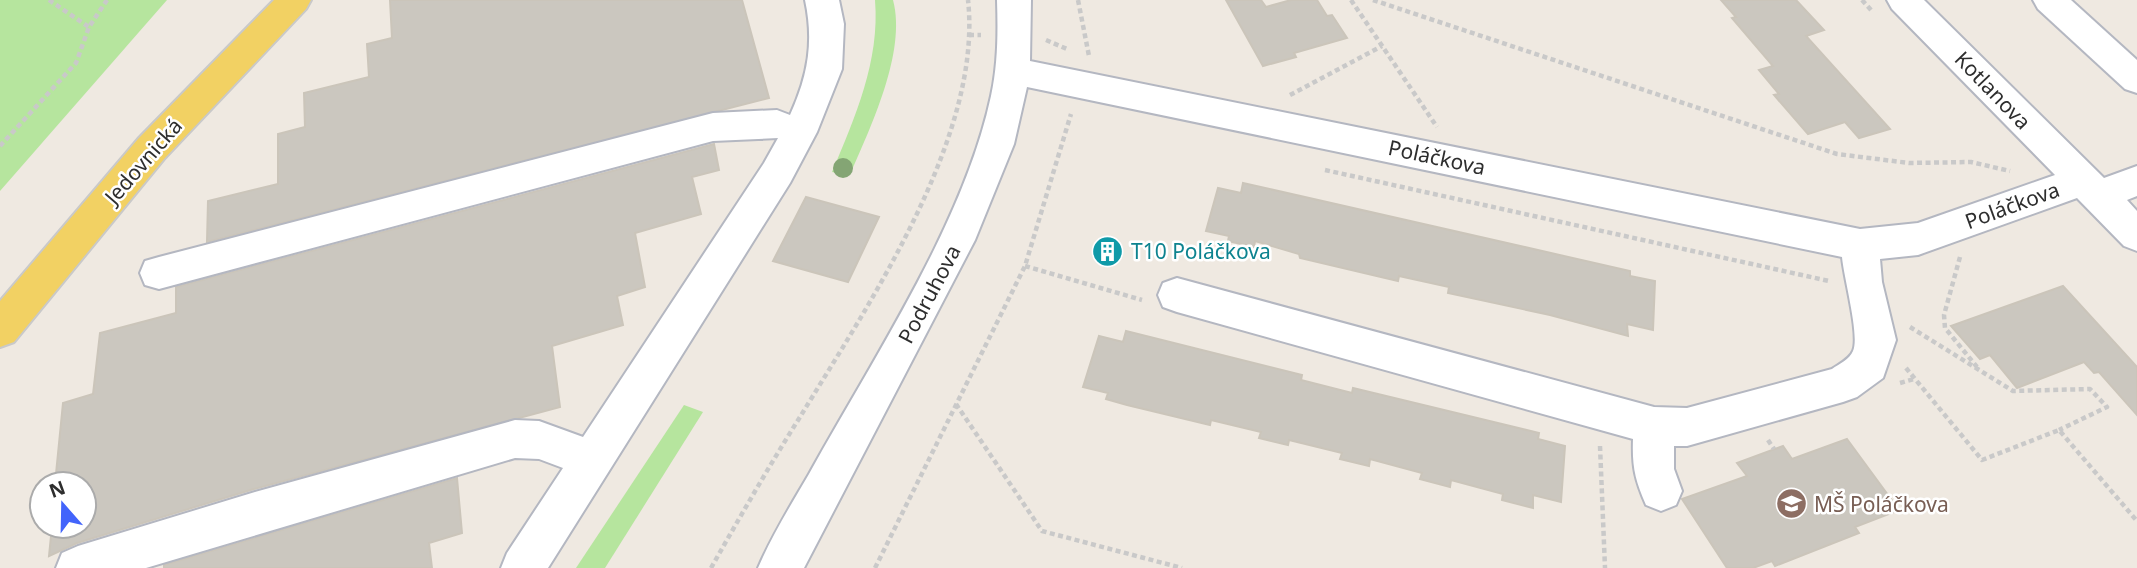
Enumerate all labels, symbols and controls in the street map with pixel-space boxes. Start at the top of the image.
street label: Kotlanova [1949,45,2037,135]
street label: Jedovnická [97,112,188,211]
street label: Poláčkova [1386,133,1488,181]
street label: Poláčkova [1961,175,2063,235]
building icon: T10 Poláčkova [1091,234,1125,268]
place label: T10 Poláčkova [1131,237,1271,265]
street label: Podruhova [891,240,967,348]
north arrow [28,470,98,540]
text: N [45,474,69,504]
school or university icon: MŠ Poláčkova [1774,487,1808,521]
place label: MŠ Poláčkova [1814,490,1949,518]

